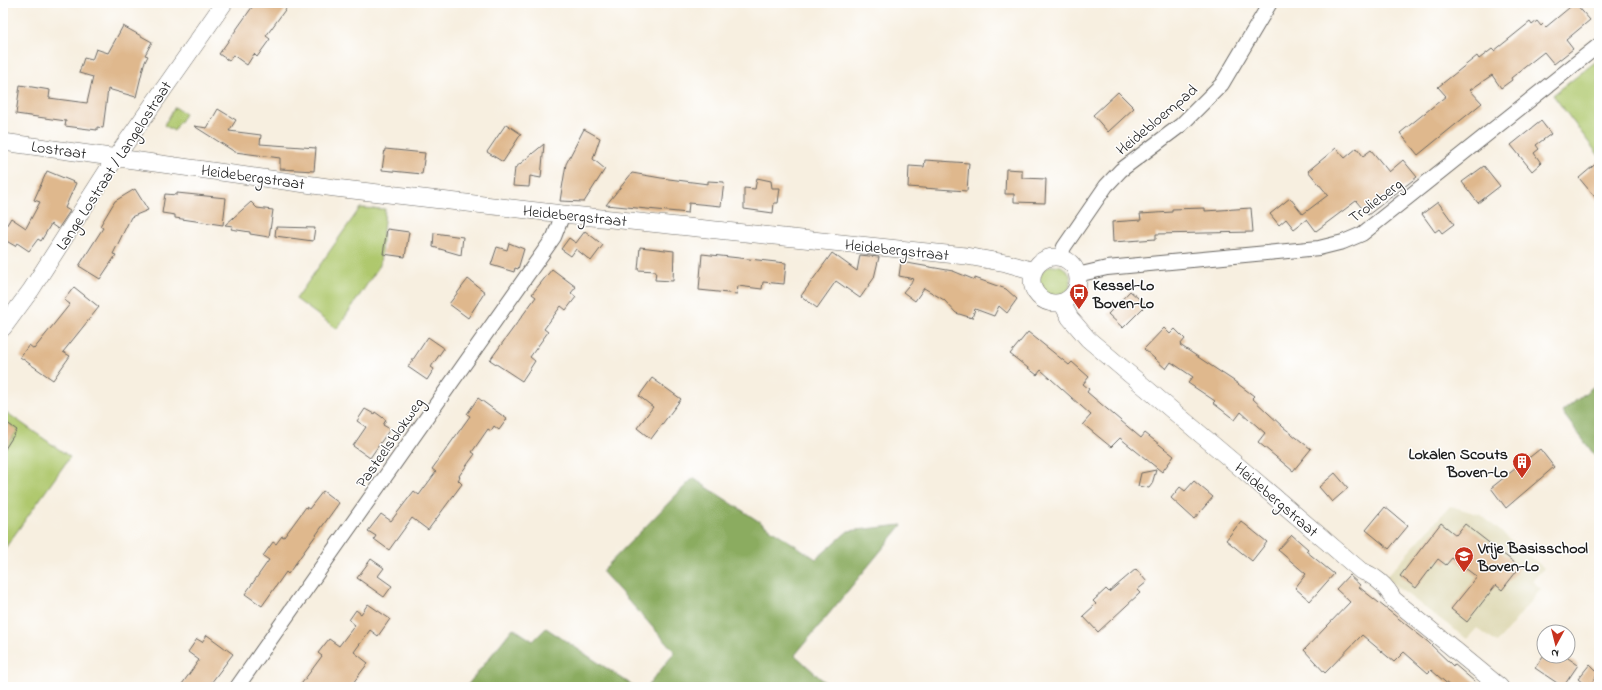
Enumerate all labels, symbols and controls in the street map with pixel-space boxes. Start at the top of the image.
street label: Lange Lostraat / Langelostraat [51,76,179,256]
street label: Heidebloempad [1111,79,1203,162]
street label: Lostraat [30,135,88,167]
street label: Heidebergstraat [199,159,307,197]
street label: Trolieberg [1344,173,1408,230]
street label: Heidebergstraat [522,200,629,234]
street label: Heidebergstraat [844,234,951,268]
place label: Kessel-Lo Boven-Lo [1092,274,1154,316]
bus stop icon: Kessel-Lo Boven-Lo [1068,282,1090,310]
street label: Pasteelsblokweg [350,393,431,493]
place label: Lokalen Scouts Boven-Lo [1409,443,1508,485]
building icon: Lokalen Scouts Boven-Lo [1511,451,1533,479]
street label: Heidebergstraat [1228,457,1323,544]
place label: Vrije Basisschool Boven-Lo [1477,537,1588,579]
school or university icon: Vrije Basisschool Boven-Lo [1453,545,1475,573]
north arrow [1536,624,1576,664]
text: N [1550,645,1560,661]

